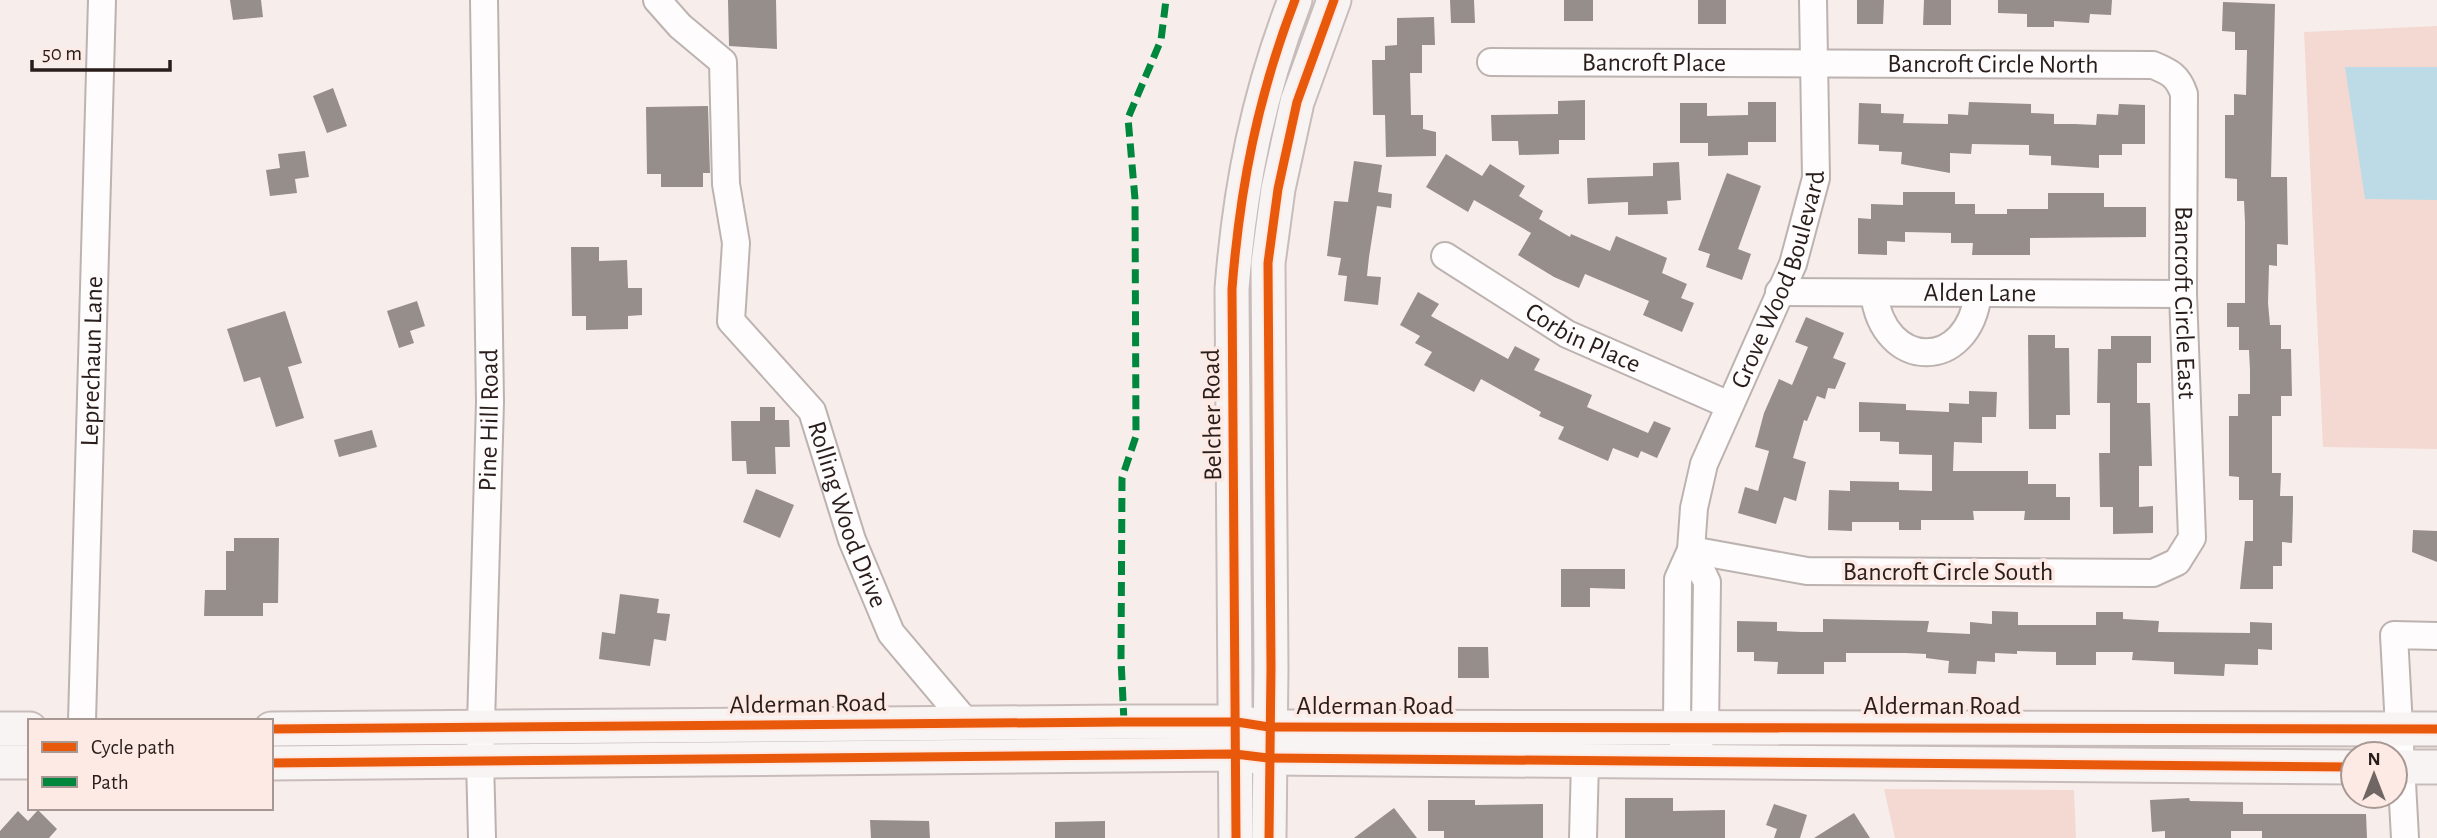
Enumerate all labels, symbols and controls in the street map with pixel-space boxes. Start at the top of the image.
scale bar [32,28,170,72]
text: 50 m [42,43,82,64]
street label: Bancroft Place [1582,49,1726,76]
street label: Bancroft Circle North [1887,51,2099,78]
street label: Grove Wood Boulevard [1726,171,1829,392]
street label: Bancroft Circle East [2170,206,2200,400]
street label: Leprechaun Lane [77,276,107,447]
street label: Alden Lane [1924,280,2036,306]
street label: Corbin Place [1521,298,1644,378]
street label: Pine Hill Road [475,349,503,492]
street label: Belcher Road [1198,349,1226,481]
street label: Rolling Wood Drive [803,418,892,611]
street label: Bancroft Circle South [1843,559,2053,585]
street label: Alderman Road [729,690,887,718]
street label: Alderman Road [1296,693,1454,719]
street label: Alderman Road [1863,693,2021,719]
legend [28,719,273,810]
text: Cycle path [91,737,175,758]
north arrow [2339,740,2409,810]
text: N [2367,750,2381,769]
text: Path [91,772,129,793]

